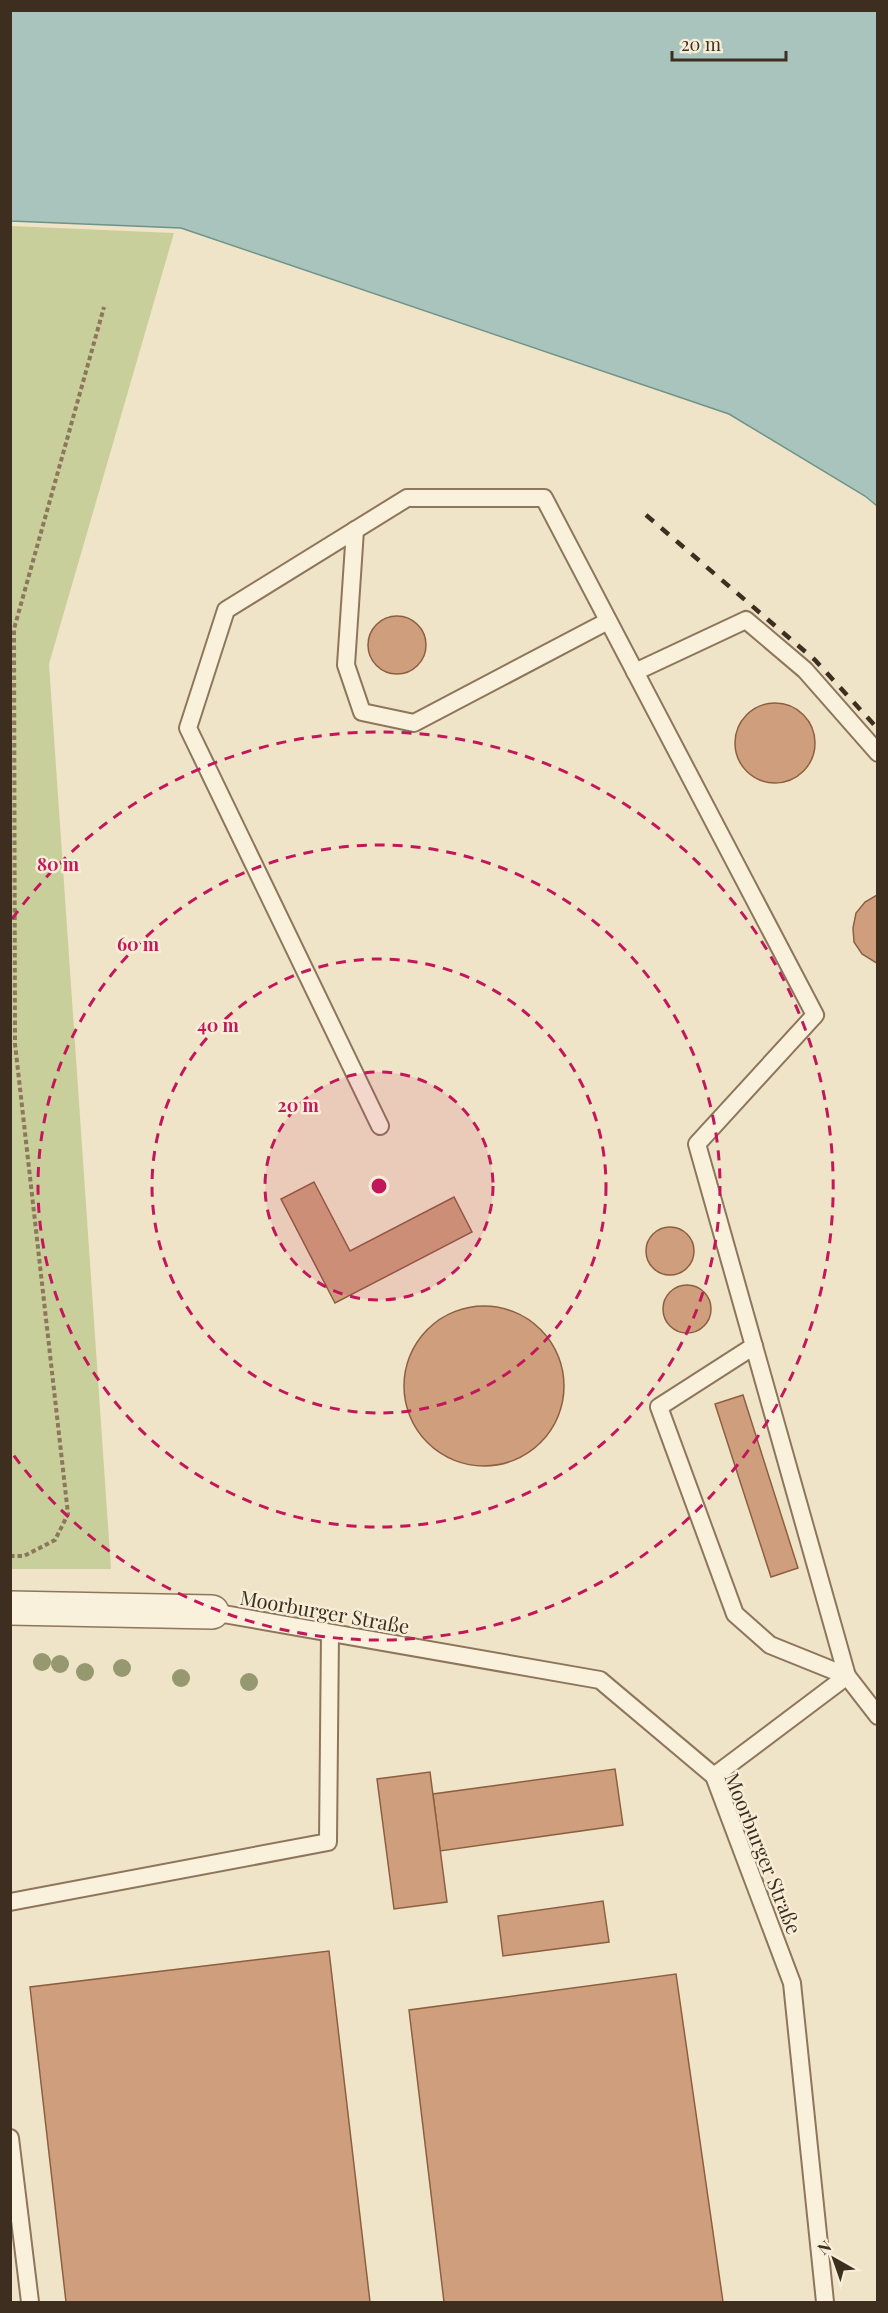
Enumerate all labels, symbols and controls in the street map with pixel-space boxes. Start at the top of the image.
scale bar [672,24,786,62]
text: 20 m [681,32,721,56]
text: 80 m [37,852,80,876]
text: 60 m [117,932,160,956]
text: 40 m [197,1013,240,1037]
text: 20 m [277,1093,319,1117]
centre of rings [369,1176,389,1196]
street label: Moorburger Straße [238,1583,412,1639]
street label: Moorburger Straße [719,1768,809,1938]
north arrow [804,2229,864,2289]
text: N [813,2235,836,2259]

